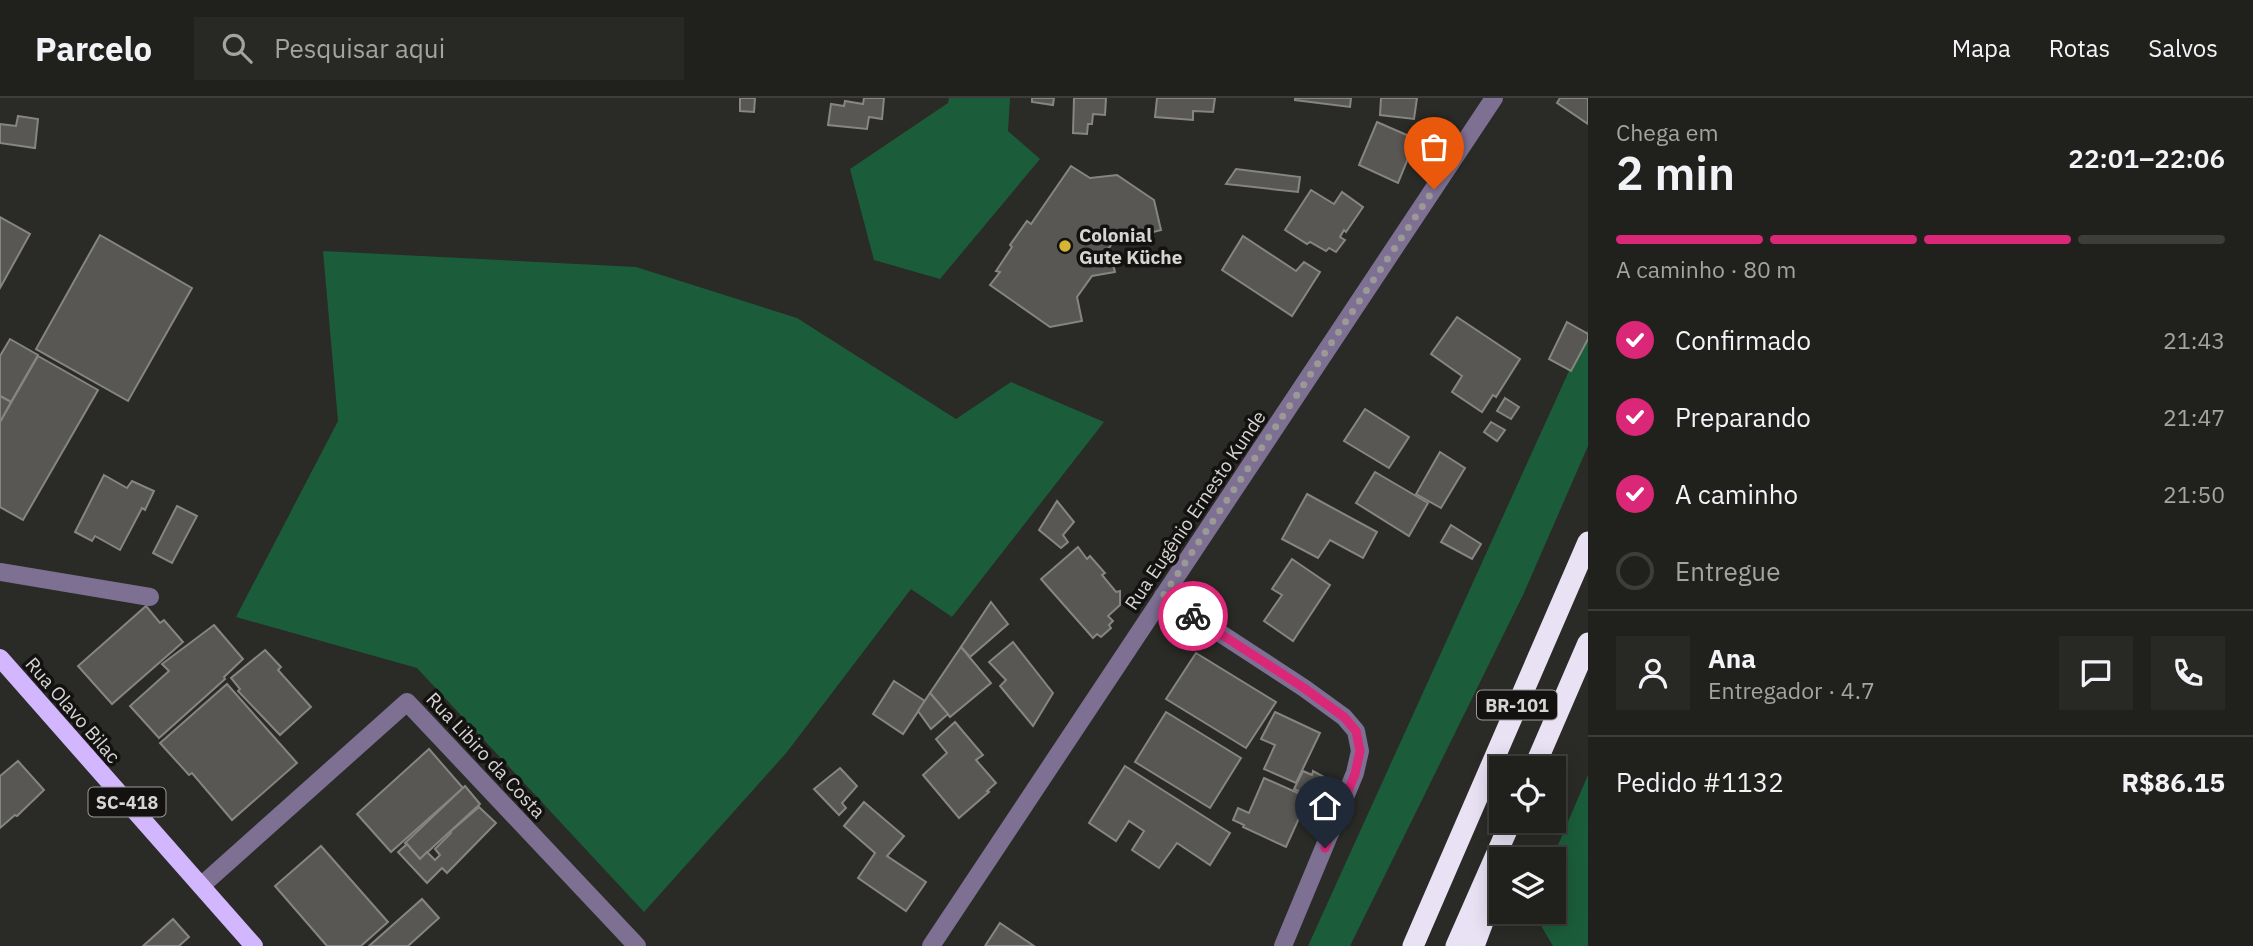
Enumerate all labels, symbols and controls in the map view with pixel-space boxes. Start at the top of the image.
search box [194,17,684,80]
text: Parcelo [35,27,152,70]
icon: search [218,29,256,67]
text: Pesquisar aqui [274,31,445,65]
text: Mapa [1952,32,2011,64]
text: Rotas [2049,32,2110,64]
text: Salvos [2148,32,2218,64]
pin [1404,117,1464,189]
text: Chega em [1616,117,1718,147]
icon: bag [1415,128,1453,166]
text: 22:01–22:06 [2068,141,2225,175]
text: 2 min [1616,143,1735,203]
place label: Colonial Gute Küche [1079,223,1182,269]
marker: Colonial Gute Küche [1057,238,1073,254]
text: A caminho · 80 m [1616,254,1796,284]
icon: check [1616,321,1654,359]
text: Confirmado [1675,323,1811,357]
text: 21:43 [2163,325,2225,355]
icon: check [1616,398,1654,436]
text: Preparando [1675,400,1811,434]
text: 21:47 [2163,402,2225,432]
street label: Rua Eugênio Ernesto Kunde [1119,406,1271,614]
icon: check [1616,475,1654,513]
text: A caminho [1675,477,1798,511]
text: 21:50 [2163,479,2225,509]
text: Entregue [1675,554,1780,588]
courier [1158,581,1228,651]
icon: bike [1174,597,1212,635]
button: person [1616,636,1690,710]
button: chat [2059,636,2133,710]
button: phone [2151,636,2225,710]
text: Ana [1708,641,1756,675]
street label: Rua Olavo Bilac [20,652,126,768]
text: Entregador · 4.7 [1708,675,1875,705]
street label: Rua Libiro da Costa [421,687,551,823]
road number: BR-101 [1477,690,1557,720]
map controls [1489,756,1566,924]
button: locate [1489,756,1566,833]
text: Pedido #1132 [1616,765,1784,799]
text: R$86.15 [2121,765,2225,799]
pin [1295,776,1355,848]
icon: home [1306,787,1344,825]
road number: SC-418 [88,788,166,816]
button: layers [1489,847,1566,924]

